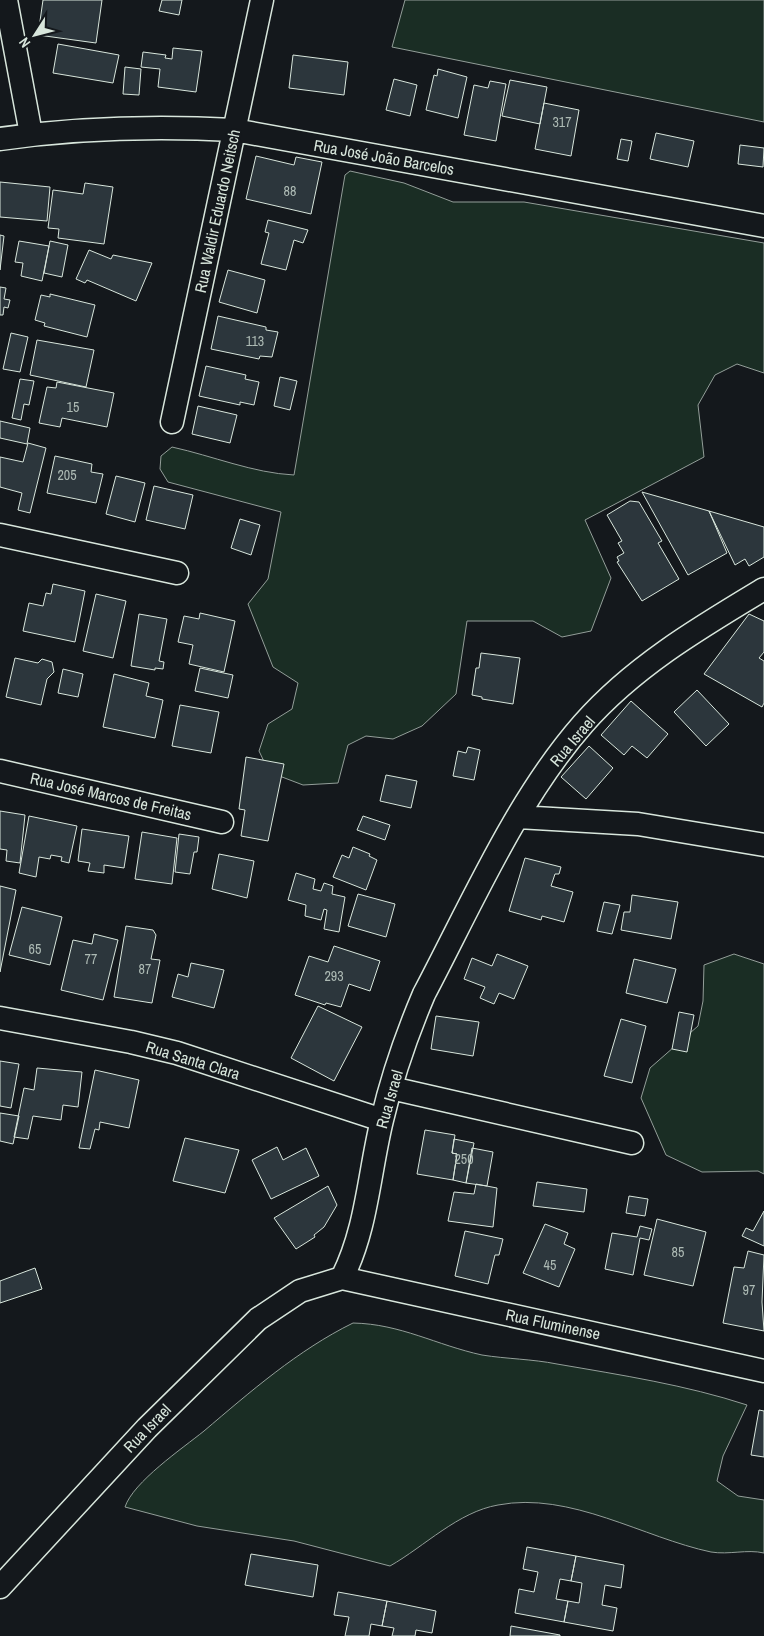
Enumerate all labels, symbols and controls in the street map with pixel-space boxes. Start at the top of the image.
north arrow [10,10,60,60]
text: N [15,34,34,51]
house number: 317 [552,113,572,131]
street label: Rua Waldir Eduardo Neitsch [189,127,245,295]
street label: Rua José João Barcelos [312,134,456,180]
house number: 88 [284,182,296,200]
house number: 113 [246,332,264,350]
house number: 15 [67,398,79,416]
house number: 205 [57,466,77,484]
street label: Rua Israel [544,711,600,771]
street label: Rua José Marcos de Freitas [28,767,194,825]
house number: 65 [29,940,41,958]
house number: 77 [85,950,97,968]
house number: 87 [139,960,151,978]
house number: 293 [324,967,344,985]
street label: Rua Santa Clara [143,1035,243,1085]
street label: Rua Israel [370,1067,408,1131]
house number: 250 [454,1150,474,1168]
house number: 85 [672,1243,684,1261]
house number: 45 [544,1256,556,1274]
house number: 97 [743,1281,755,1299]
street label: Rua Fluminense [504,1303,602,1345]
street label: Rua Israel [118,1399,176,1457]

